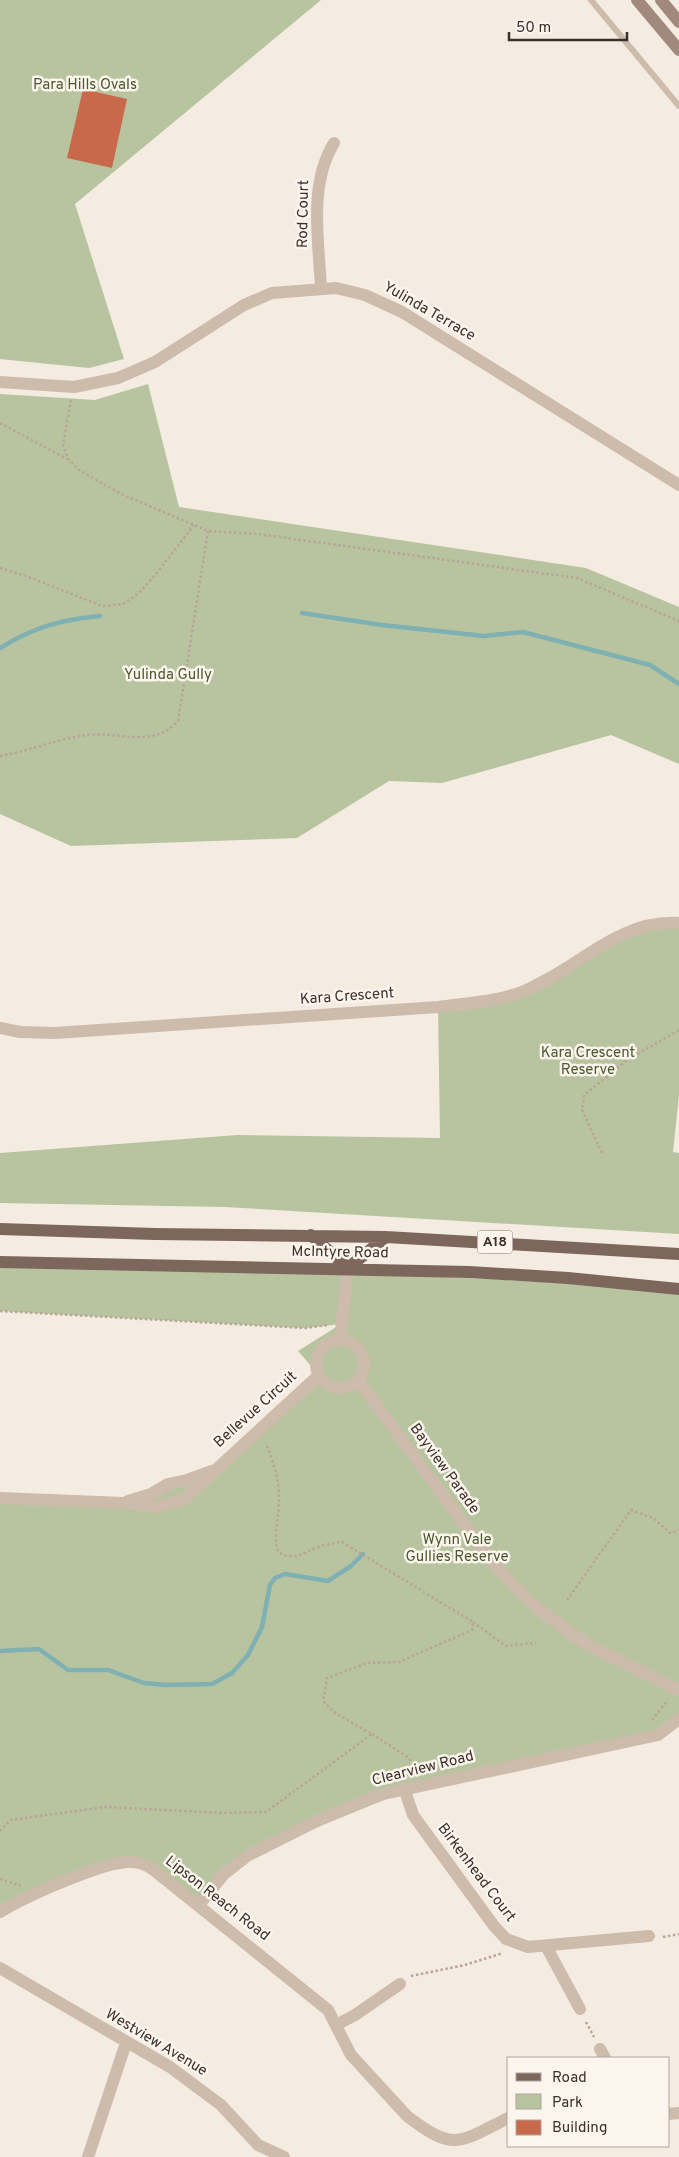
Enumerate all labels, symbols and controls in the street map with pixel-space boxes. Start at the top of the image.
scale bar [509,10,626,42]
text: 50 m [516,19,551,38]
park label: Para Hills Ovals [33,76,137,95]
street label: Rod Court [294,180,314,248]
street label: Yulinda Terrace [379,278,479,346]
park label: Yulinda Gully [124,666,212,685]
street label: Kara Crescent [299,984,395,1010]
park label: Kara Crescent Reserve [541,1044,635,1080]
road number: A18 [478,1230,512,1254]
street label: McIntyre Road [291,1243,389,1263]
street label: Bellevue Circuit [210,1368,302,1452]
street label: Bayview Parade [405,1420,483,1518]
park label: Wynn Vale Gullies Reserve [405,1531,509,1567]
street label: Clearview Road [370,1747,476,1791]
street label: Birkenhead Court [433,1820,519,1926]
street label: Lipson Reach Road [161,1852,273,1946]
street label: Westview Avenue [102,2005,210,2081]
legend [507,2057,669,2147]
text: Road [552,2069,587,2088]
text: Park [552,2094,583,2113]
text: Building [552,2119,607,2138]

